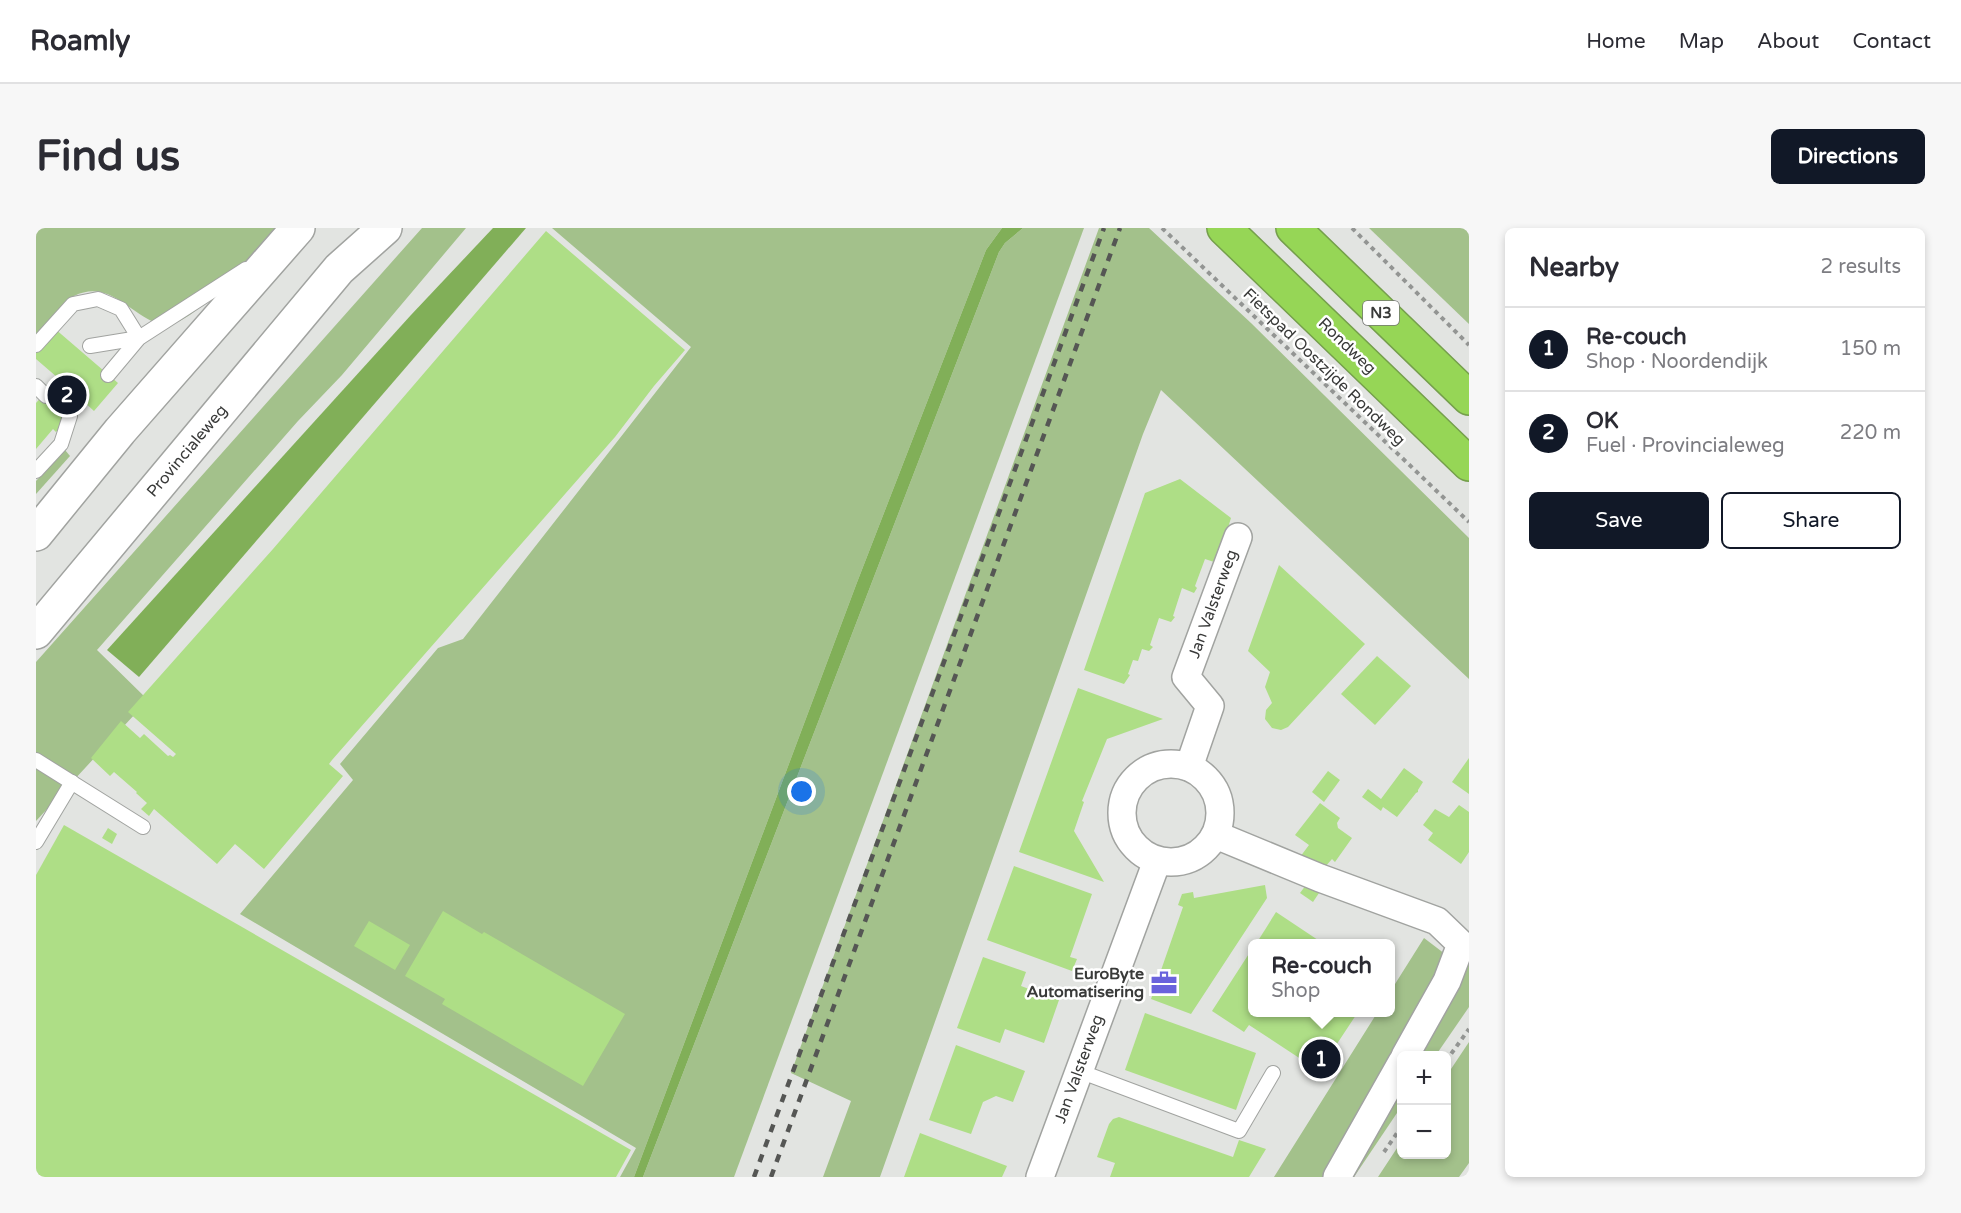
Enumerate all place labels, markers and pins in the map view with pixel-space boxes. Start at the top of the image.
pin: 2 [48,372,87,418]
place label: EuroByte Automatisering [1027,964,1144,1002]
office icon: EuroByte Automatisering [1149,968,1179,998]
pin: 1 [1302,1036,1340,1082]

